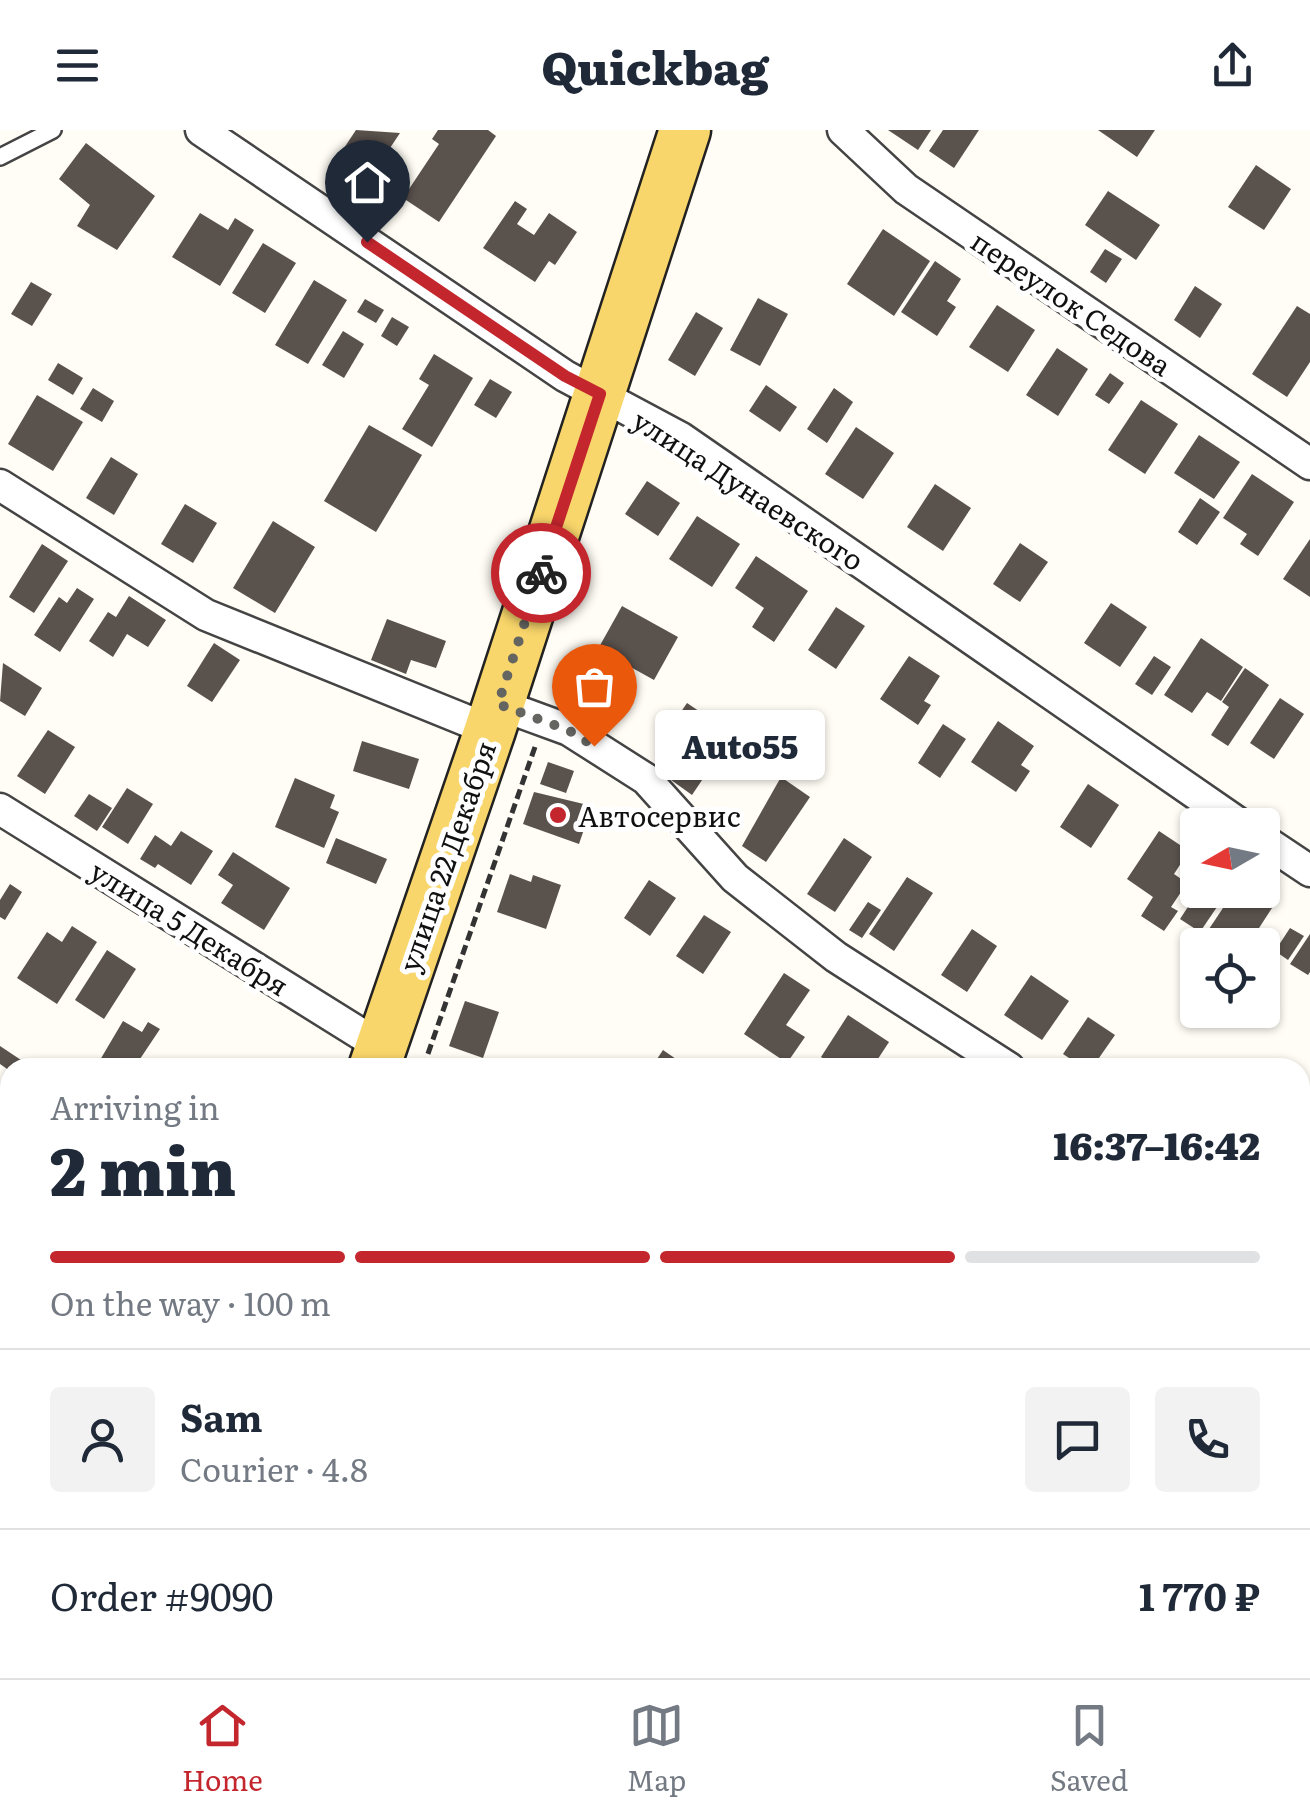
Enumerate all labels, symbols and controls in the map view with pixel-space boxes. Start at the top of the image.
text: Quickbag [541,32,769,99]
icon: menu [50,38,105,93]
icon: share [1205,38,1260,93]
pin [325,140,410,243]
icon: home [340,155,395,210]
street label: переулок Седова [963,219,1181,385]
street label: улица Дунаевского [625,398,873,580]
courier [491,523,591,623]
icon: bike [514,546,569,601]
pin [552,644,637,747]
icon: bag [567,659,622,714]
callout: Auto55 [654,711,824,781]
text: Auto55 [682,721,798,769]
street label: улица 22 Декабря [387,735,505,977]
place label: Автосервис [578,794,741,836]
marker: Автосервис [547,804,569,826]
north arrow [1180,808,1280,908]
map controls [1180,808,1280,1028]
street label: улица 5 Декабря [82,849,298,1005]
button: locate [1180,928,1280,1028]
text: Arriving in [50,1082,220,1130]
text: 16:37–16:42 [1053,1115,1260,1172]
text: 2 min [50,1119,236,1216]
text: On the way · 100 m [50,1278,331,1326]
button: person [50,1387,155,1492]
text: Sam [180,1387,263,1444]
button: chat [1025,1387,1130,1492]
button: phone [1155,1387,1260,1492]
text: Courier · 4.8 [180,1444,368,1492]
text: Order #9090 [50,1566,274,1623]
text: 1 770 ₽ [1139,1566,1260,1623]
tab: Home [182,1698,263,1800]
tab: Map [627,1698,686,1800]
tab: Saved [1050,1698,1128,1800]

